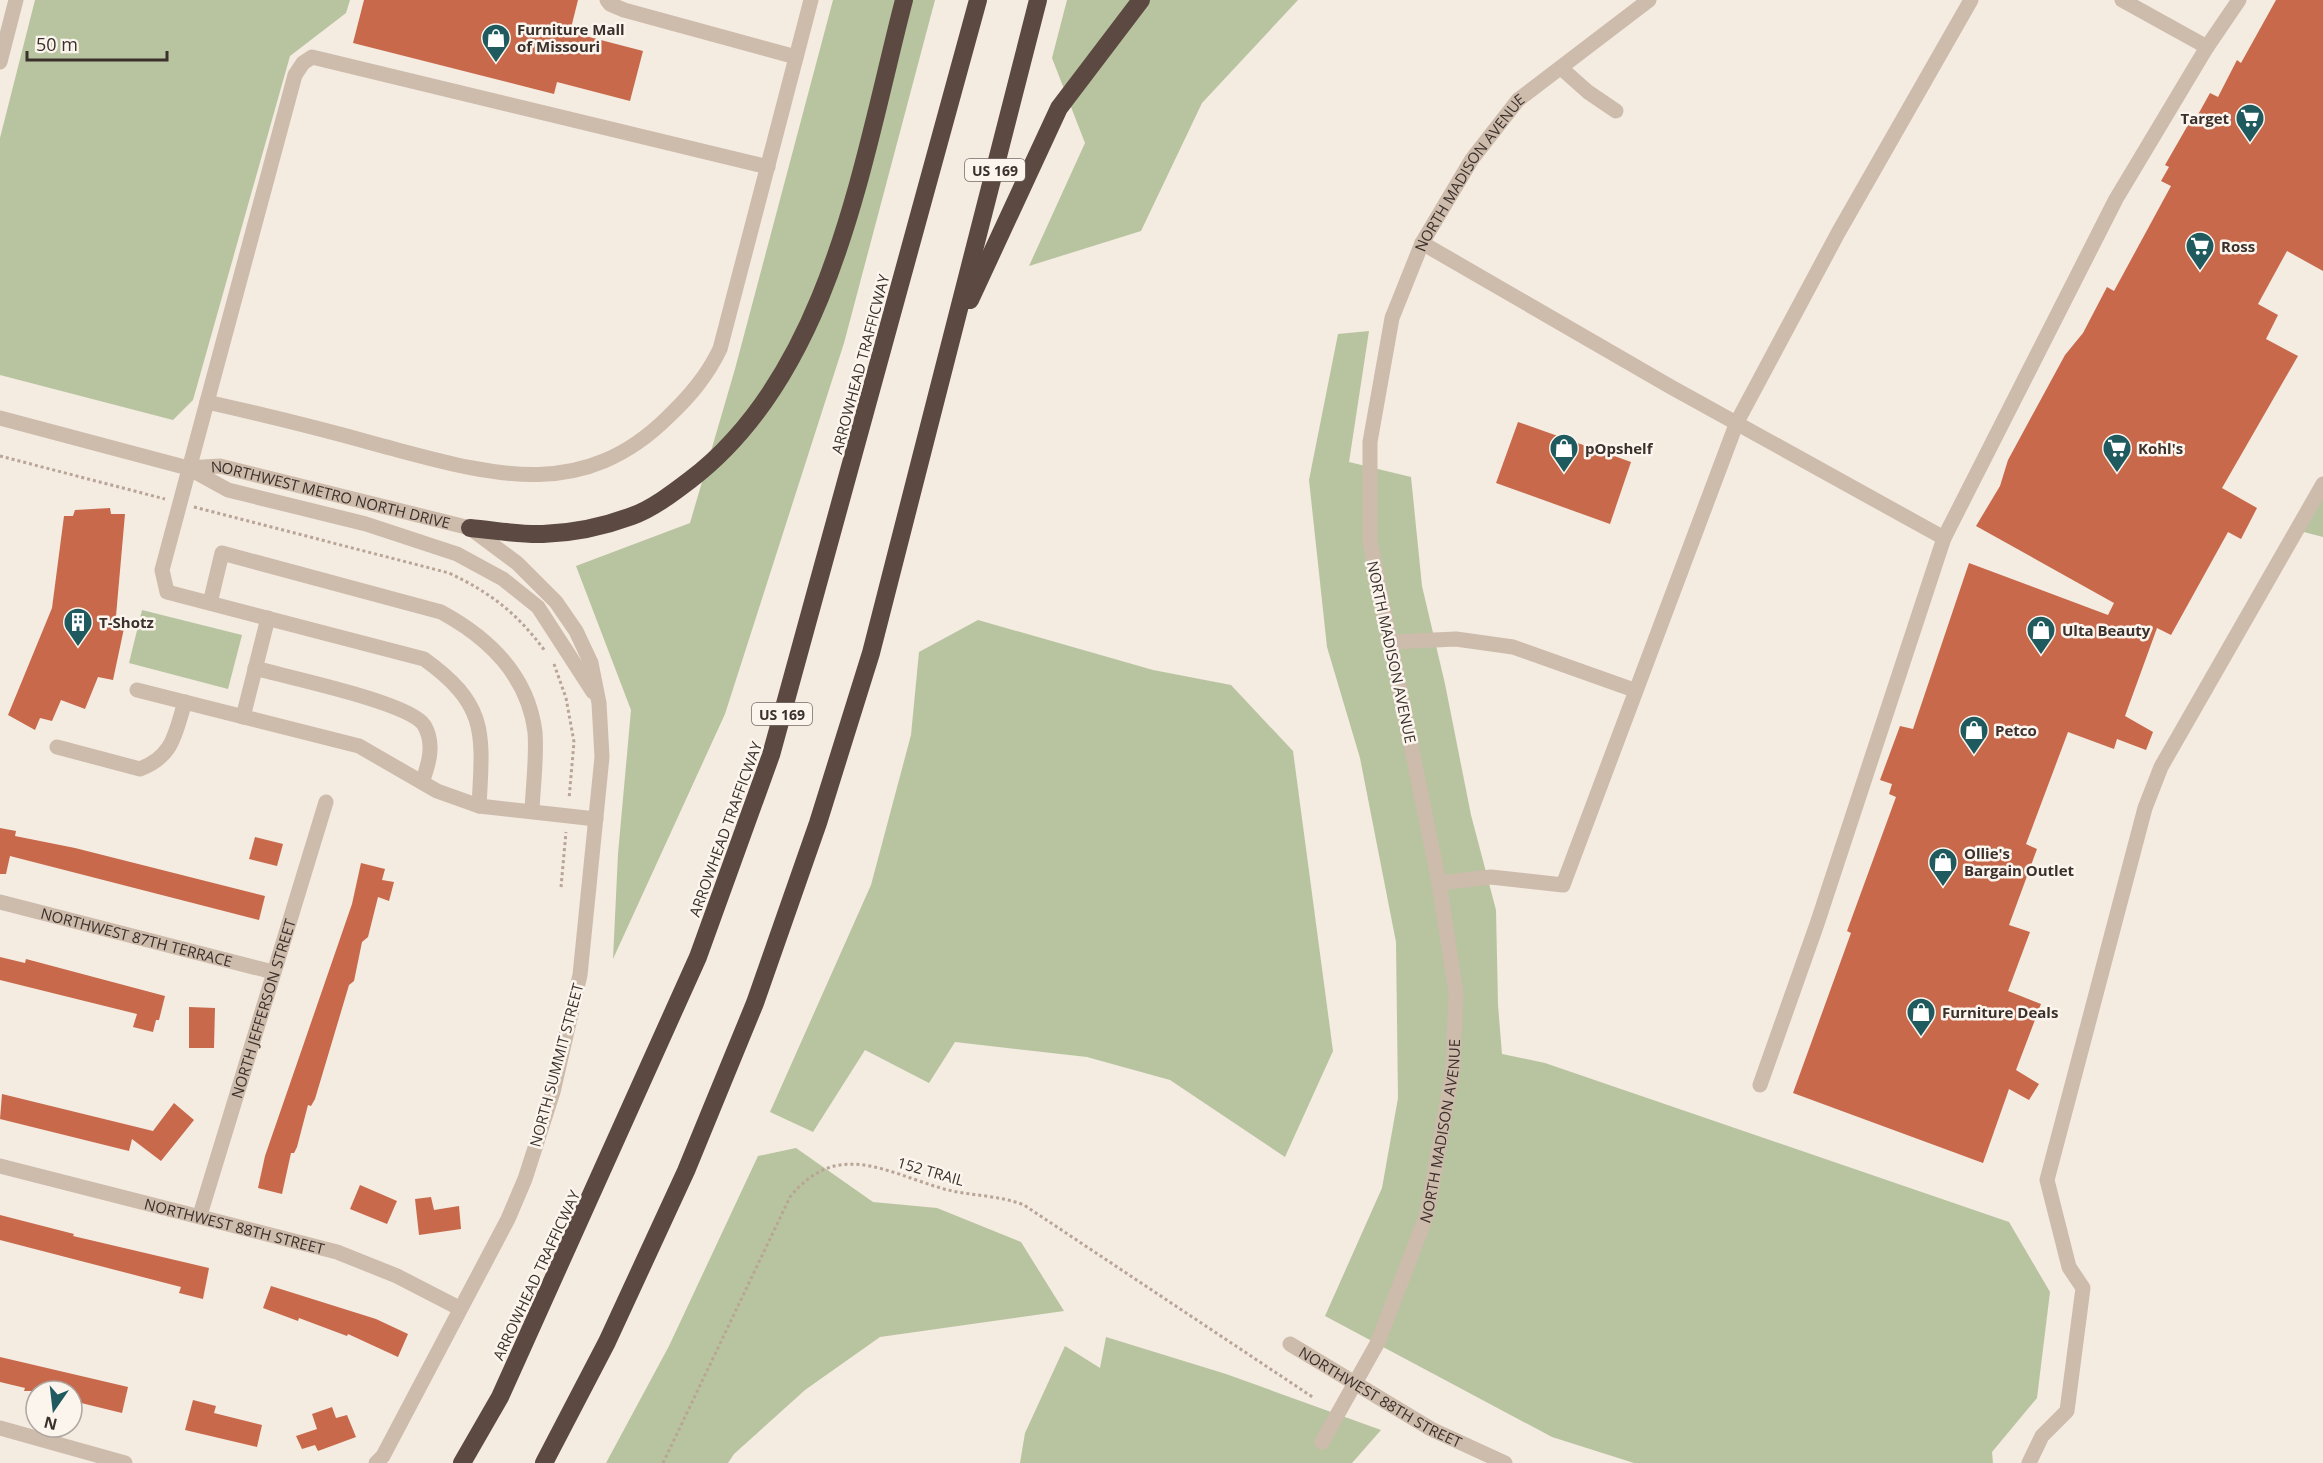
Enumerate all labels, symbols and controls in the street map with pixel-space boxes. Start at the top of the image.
place label: Furniture Mall of Missouri [517,19,625,56]
shop icon: Furniture Mall of Missouri [480,22,512,64]
scale bar [27,24,166,62]
text: 50 m [36,32,78,56]
street label: NORTH MADISON AVENUE [1410,89,1528,254]
supermarket icon: Target [2234,102,2266,144]
place label: Target [2181,108,2229,128]
road number: US 169 [965,159,1025,181]
supermarket icon: Ross [2184,230,2216,272]
place label: Ross [2221,236,2255,256]
street label: ARROWHEAD TRAFFICWAY [826,271,894,456]
shop icon: pOpshelf [1548,432,1580,474]
supermarket icon: Kohl's [2101,432,2133,474]
place label: pOpshelf [1585,438,1654,458]
place label: Kohl's [2138,438,2183,458]
street label: NORTHWEST METRO NORTH DRIVE [210,456,452,533]
street label: NORTH MADISON AVENUE [1363,559,1421,745]
building icon: T-Shotz [62,606,94,648]
place label: T-Shotz [99,612,154,632]
shop icon: Ulta Beauty [2025,614,2057,656]
place label: Ulta Beauty [2062,620,2151,640]
road number: US 169 [752,703,812,725]
shop icon: Petco [1958,714,1990,756]
place label: Petco [1995,720,2037,740]
street label: ARROWHEAD TRAFFICWAY [684,738,766,919]
place label: Ollie's Bargain Outlet [1964,843,2075,880]
shop icon: Ollie's Bargain Outlet [1927,846,1959,888]
street label: NORTHWEST 87TH TERRACE [39,903,234,971]
street label: NORTH JEFFERSON STREET [226,915,300,1101]
street label: NORTH SUMMIT STREET [525,980,588,1149]
shop icon: Furniture Deals [1905,996,1937,1038]
place label: Furniture Deals [1942,1002,2058,1022]
street label: NORTH MADISON AVENUE [1415,1039,1464,1226]
street label: 152 TRAIL [895,1152,967,1190]
street label: ARROWHEAD TRAFFICWAY [488,1186,584,1363]
street label: NORTHWEST 88TH STREET [142,1193,327,1259]
street label: NORTHWEST 88TH STREET [1295,1342,1466,1452]
north arrow [24,1379,84,1439]
text: N [41,1411,59,1436]

